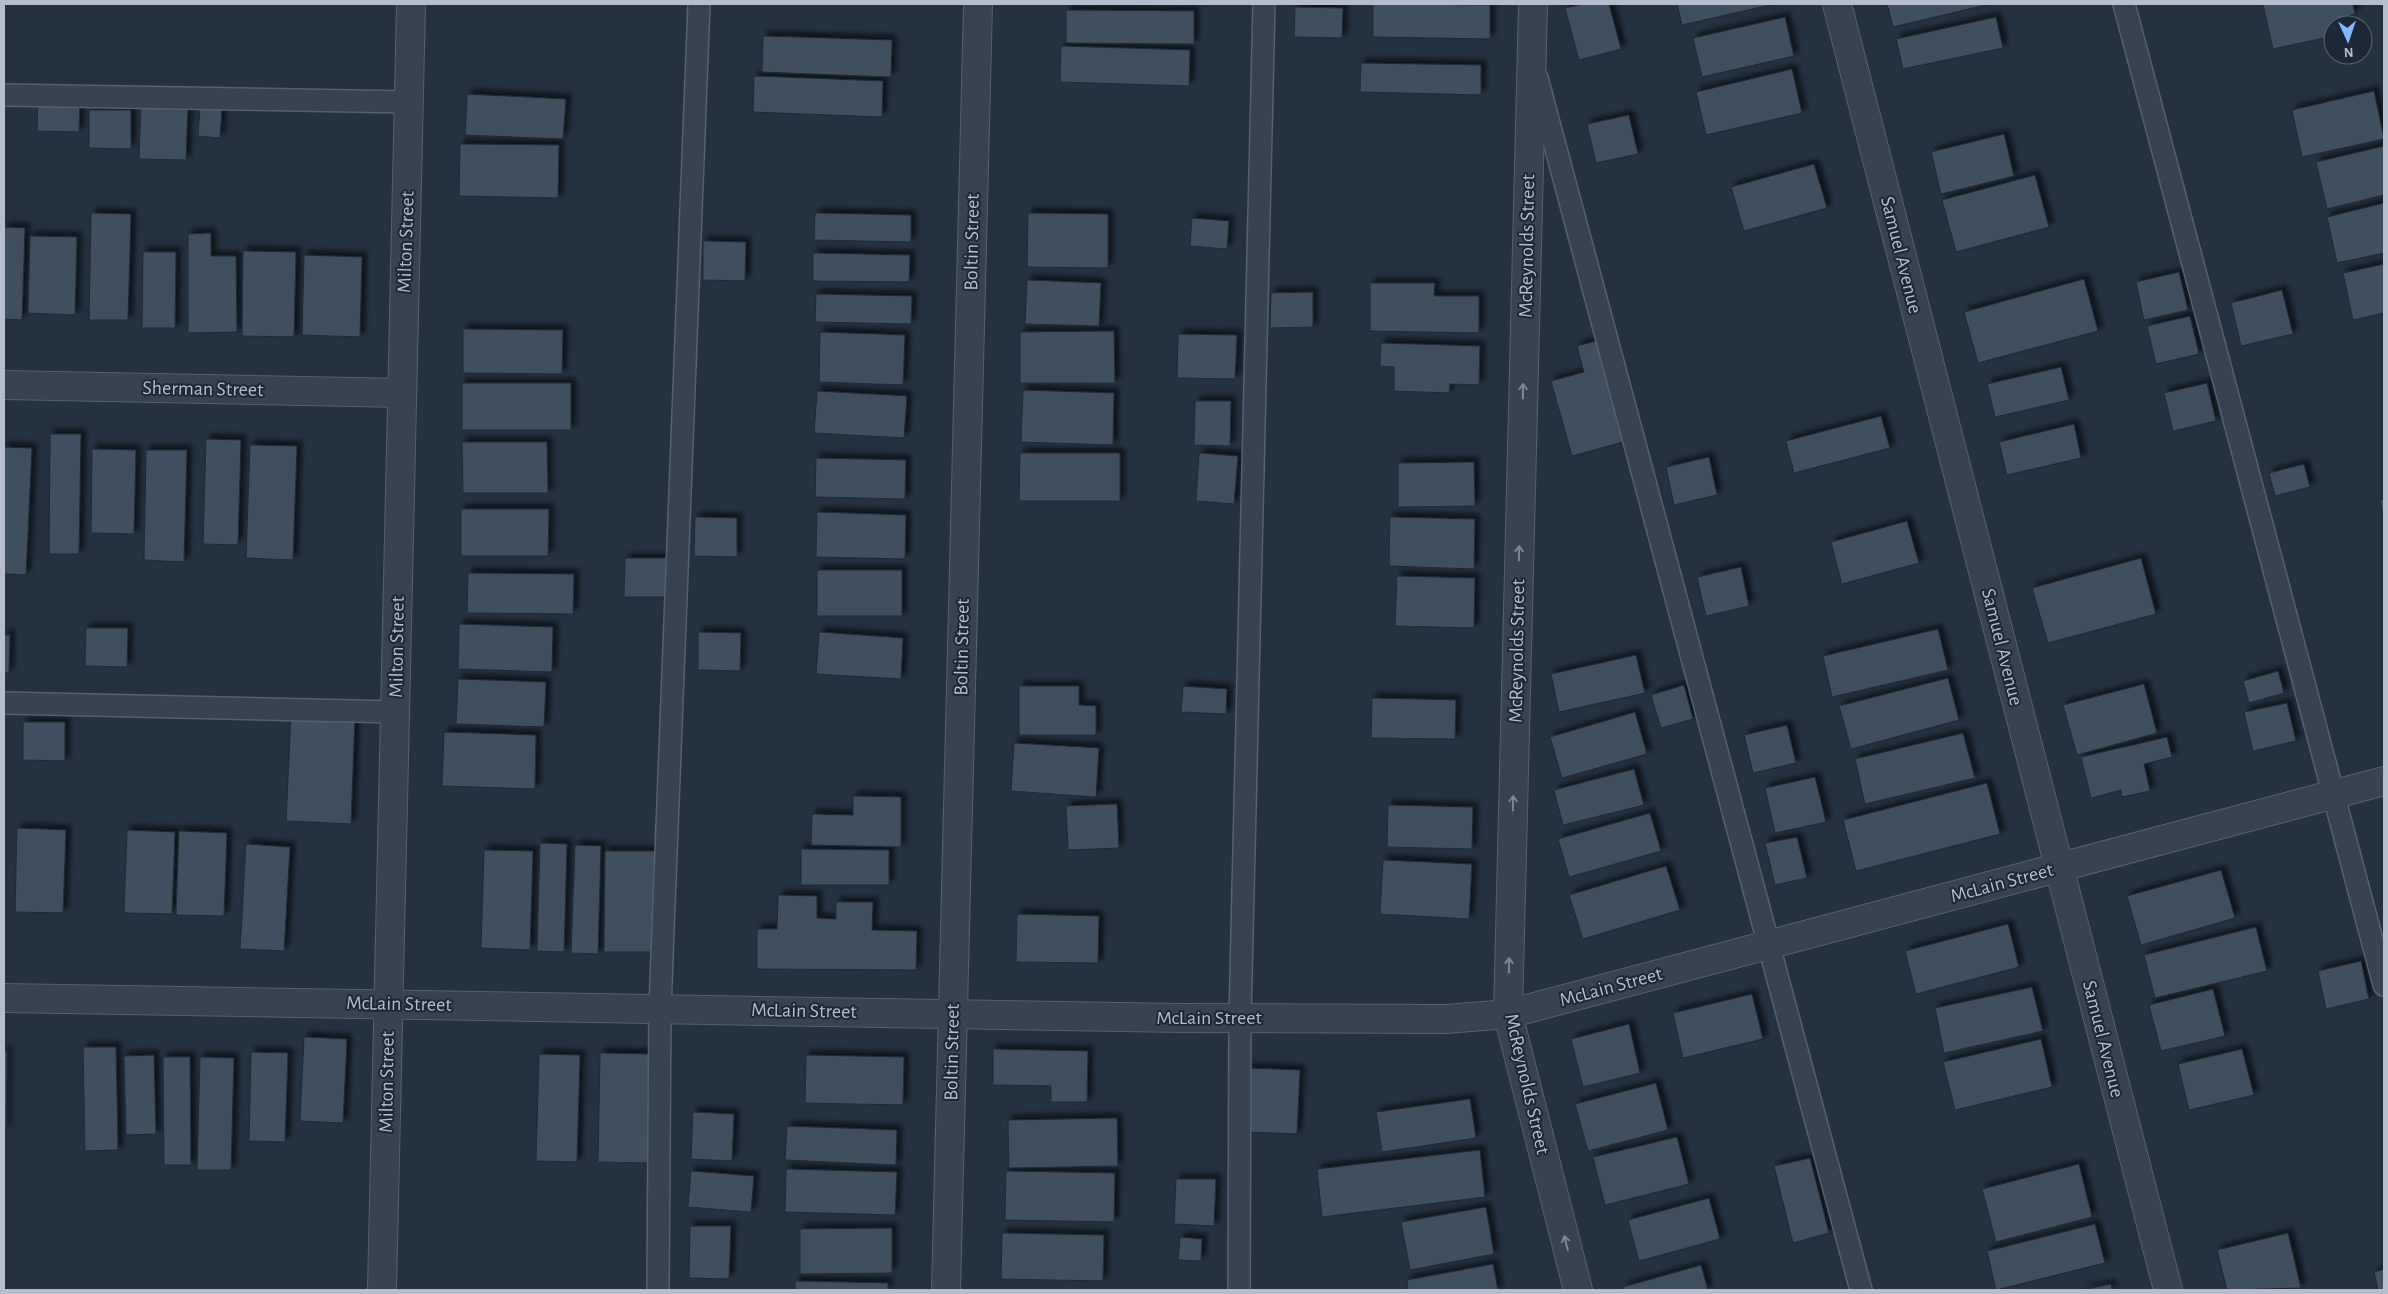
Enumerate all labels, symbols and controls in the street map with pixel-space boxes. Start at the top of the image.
north arrow [2323,15,2373,65]
text: N [2343,45,2354,59]
street label: McReynolds Street [1516,173,1538,318]
street label: Milton Street [394,190,418,293]
street label: Boltin Street [961,193,983,291]
street label: Samuel Avenue [1877,194,1925,316]
street label: Sherman Street [142,378,264,400]
one-way arrow [1518,383,1528,399]
one-way arrow [1514,545,1524,562]
street label: McReynolds Street [1506,578,1528,723]
street label: Samuel Avenue [1978,586,2026,708]
street label: Milton Street [386,595,408,698]
street label: Boltin Street [951,598,973,696]
one-way arrow [1508,795,1518,812]
street label: McLain Street [1948,860,2056,906]
one-way arrow [1504,958,1514,974]
street label: McLain Street [1557,964,1665,1010]
street label: Samuel Avenue [2079,978,2127,1100]
street label: McLain Street [346,993,453,1015]
street label: McLain Street [751,1000,858,1022]
street label: Boltin Street [941,1003,963,1101]
street label: McLain Street [1156,1008,1262,1028]
street label: McReynolds Street [1501,1012,1553,1157]
street label: Milton Street [376,1030,398,1133]
one-way arrow [1561,1235,1570,1251]

